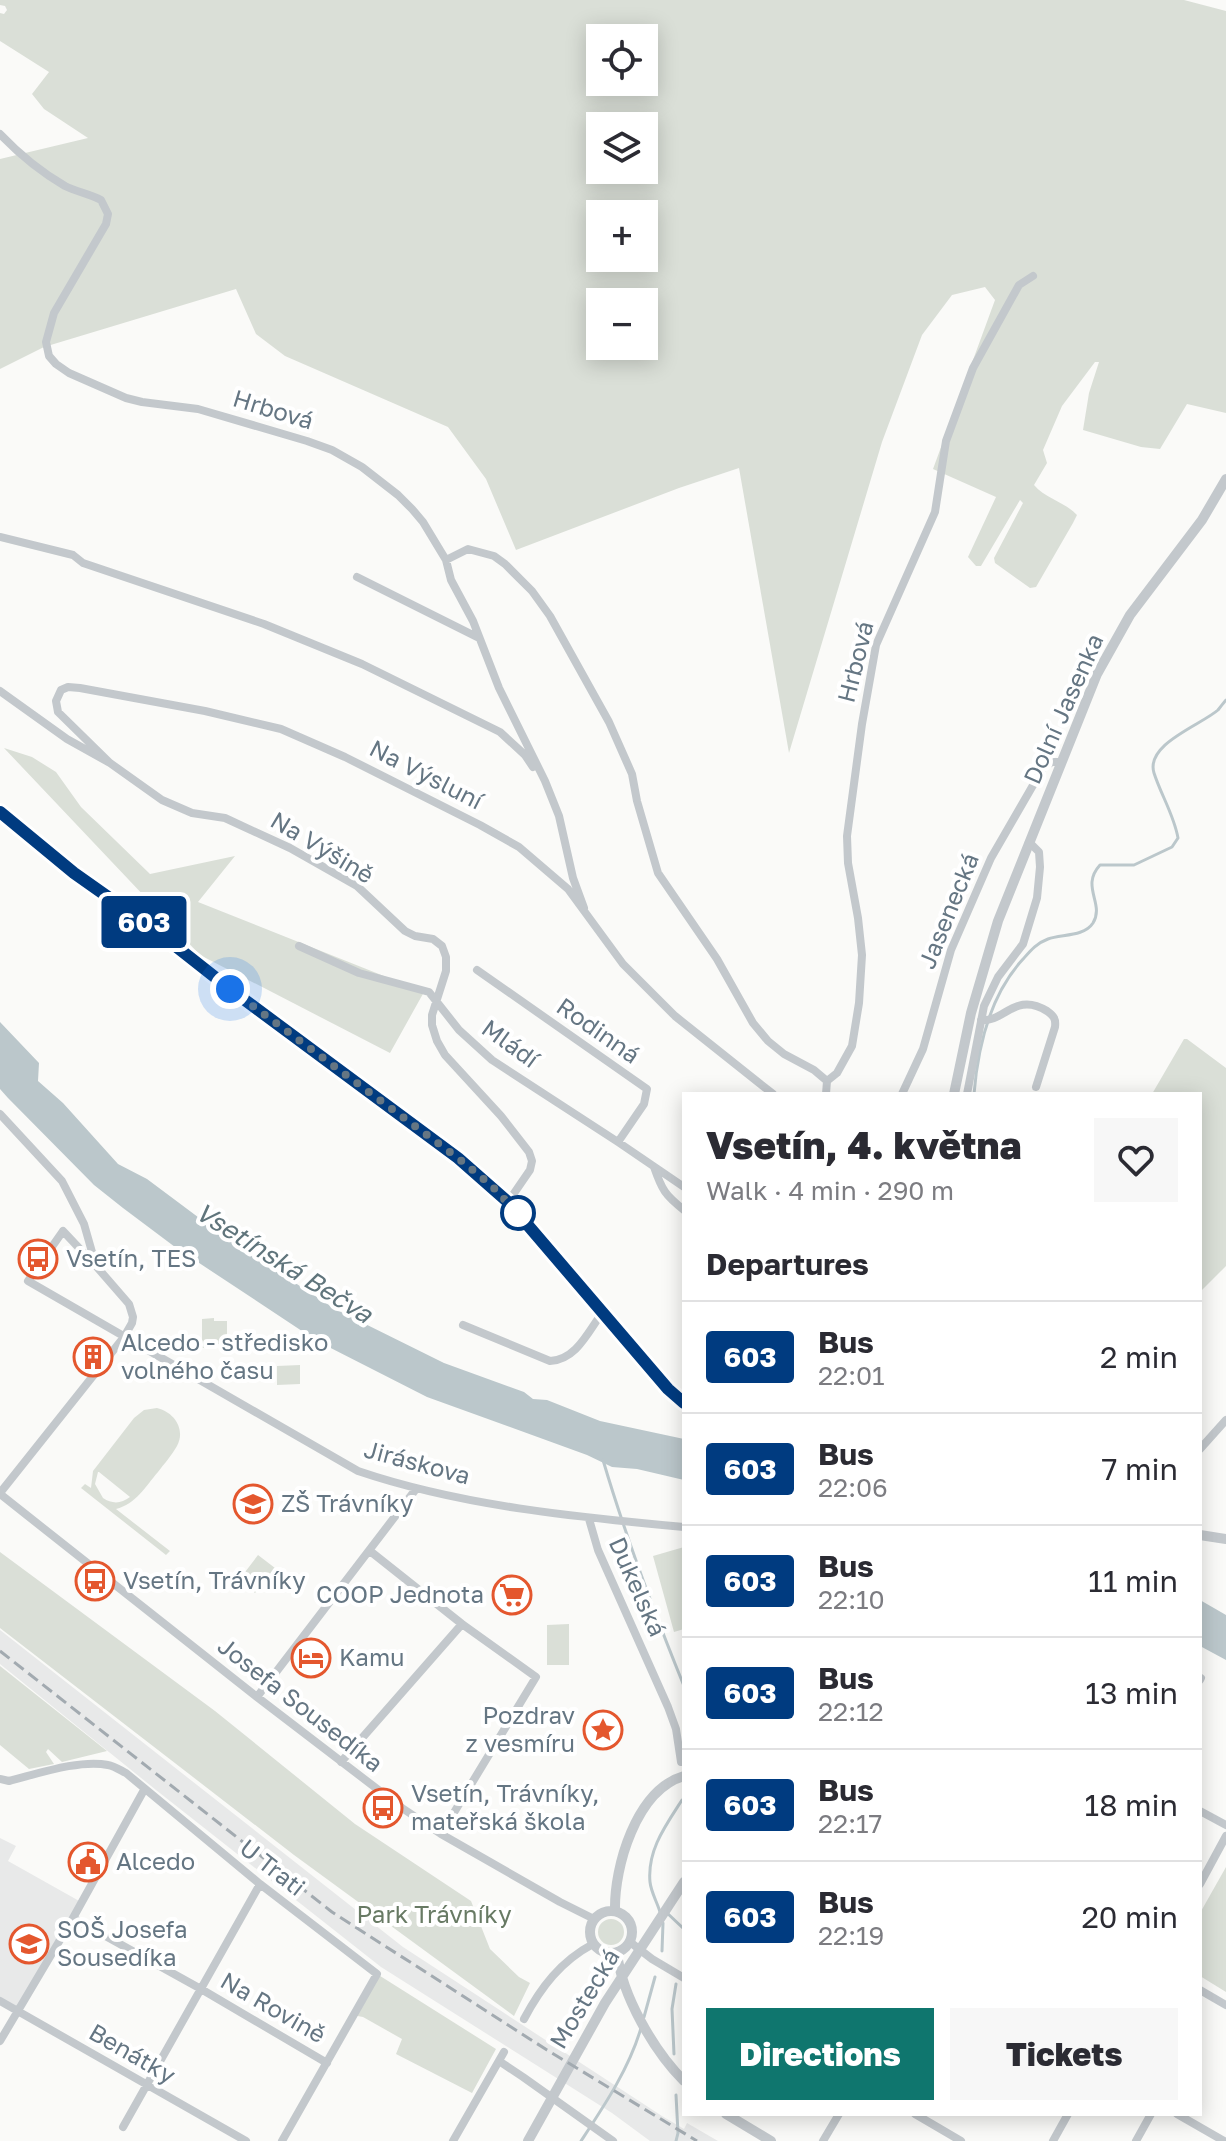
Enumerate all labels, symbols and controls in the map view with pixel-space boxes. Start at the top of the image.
map controls [586,24,658,360]
button: locate [586,24,658,96]
button: layers [586,112,658,184]
button: + [586,200,658,272]
button: − [586,288,658,360]
street label: Hrbová [230,383,317,435]
street label: Hrbová [830,618,879,705]
street label: Dolní Jasenka [1017,629,1109,788]
street label: Na Výsluní [365,733,490,815]
street label: Na Výšině [266,805,380,889]
street label: Jasenecká [911,848,984,973]
line badge: 603 [98,896,190,948]
text: 603 [117,905,171,938]
your location [210,969,250,1009]
street label: Rodinná [552,991,646,1069]
street label: Mládí [477,1013,546,1074]
button: heart [1094,1118,1178,1202]
text: Vsetín, 4. května [706,1122,1022,1167]
text: Walk · 4 min · 290 m [706,1175,954,1206]
water label: Vsetínská Bečva [190,1196,379,1330]
unlabelled marker [501,1196,535,1230]
bus stop icon: Vsetín, TES [17,1238,59,1280]
place label: Vsetín, TES [66,1243,196,1272]
text: Departures [706,1246,869,1282]
text: Bus [818,1324,874,1360]
place label: Alcedo - středisko volného času [121,1327,328,1384]
building icon: Alcedo - středisko volného času [72,1336,114,1378]
text: 2 min [1100,1339,1178,1375]
text: 603 [723,1340,777,1373]
text: 22:01 [818,1360,885,1391]
street label: Jiráskova [361,1434,474,1490]
text: Bus [818,1436,874,1472]
text: 7 min [1102,1451,1178,1487]
text: 603 [723,1452,777,1485]
text: 22:06 [818,1472,888,1503]
school or university icon: ZŠ Trávníky [232,1483,274,1525]
place label: ZŠ Trávníky [281,1488,414,1517]
street label: Dukelská [604,1532,673,1641]
text: Bus [818,1548,874,1584]
bus stop icon: Vsetín, Trávníky [74,1560,116,1602]
text: 11 min [1088,1563,1178,1599]
text: 603 [723,1564,777,1597]
place label: Vsetín, Trávníky [123,1565,306,1594]
supermarket icon: COOP Jednota [491,1574,533,1616]
place label: COOP Jednota [316,1579,484,1608]
text: 22:10 [818,1584,885,1615]
street label: Josefa Sousedíka [213,1630,389,1777]
hotel icon: Kamu [290,1637,332,1679]
place label: Kamu [339,1642,405,1671]
text: Bus [818,1660,874,1696]
text: 13 min [1085,1675,1178,1711]
text: 603 [723,1676,777,1709]
text: 22:12 [818,1696,884,1727]
place label: Pozdrav z vesmíru [466,1700,575,1757]
place icon: Pozdrav z vesmíru [582,1709,624,1751]
text: Bus [818,1772,874,1808]
place label: Vsetín, Trávníky, mateřská škola [411,1778,600,1835]
bus stop icon: Vsetín, Trávníky, mateřská škola [362,1787,404,1829]
text: 18 min [1085,1787,1178,1823]
text: 603 [723,1788,777,1821]
text: 22:17 [818,1808,882,1839]
street label: U Trati [235,1832,311,1901]
public building icon: Alcedo [67,1841,109,1883]
place label: Alcedo [116,1846,195,1875]
text: Bus [818,1884,874,1920]
park label: Park Trávníky [356,1899,512,1928]
text: 20 min [1081,1899,1178,1935]
text: 603 [723,1900,777,1933]
place label: SOŠ Josefa Sousedíka [57,1914,187,1971]
text: 22:19 [818,1920,884,1951]
school or university icon: SOŠ Josefa Sousedíka [8,1923,50,1965]
street label: Mostecká [543,1943,625,2053]
street label: Na Rovině [216,1965,331,2048]
button: Directions [706,2008,934,2100]
button: Tickets [950,2008,1178,2100]
street label: Benátky [84,2016,181,2089]

